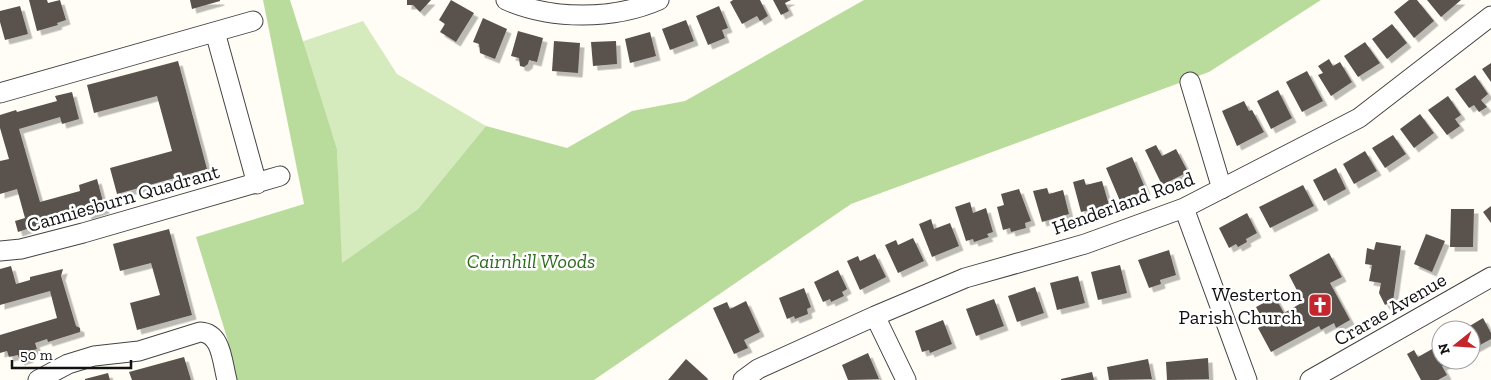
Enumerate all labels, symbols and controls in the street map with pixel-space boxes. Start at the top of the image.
street label: Canniesburn Quadrant [24,159,223,237]
street label: Henderland Road [1049,166,1197,240]
park label: Cairnhill Woods [467,249,595,273]
street label: Crarae Avenue [1330,267,1450,351]
place label: Westerton Parish Church [1179,282,1303,329]
church icon: Westerton Parish Church [1307,292,1333,318]
north arrow [1431,320,1481,370]
scale bar [12,338,131,370]
text: N [1434,341,1454,356]
text: 50 m [20,346,53,364]

